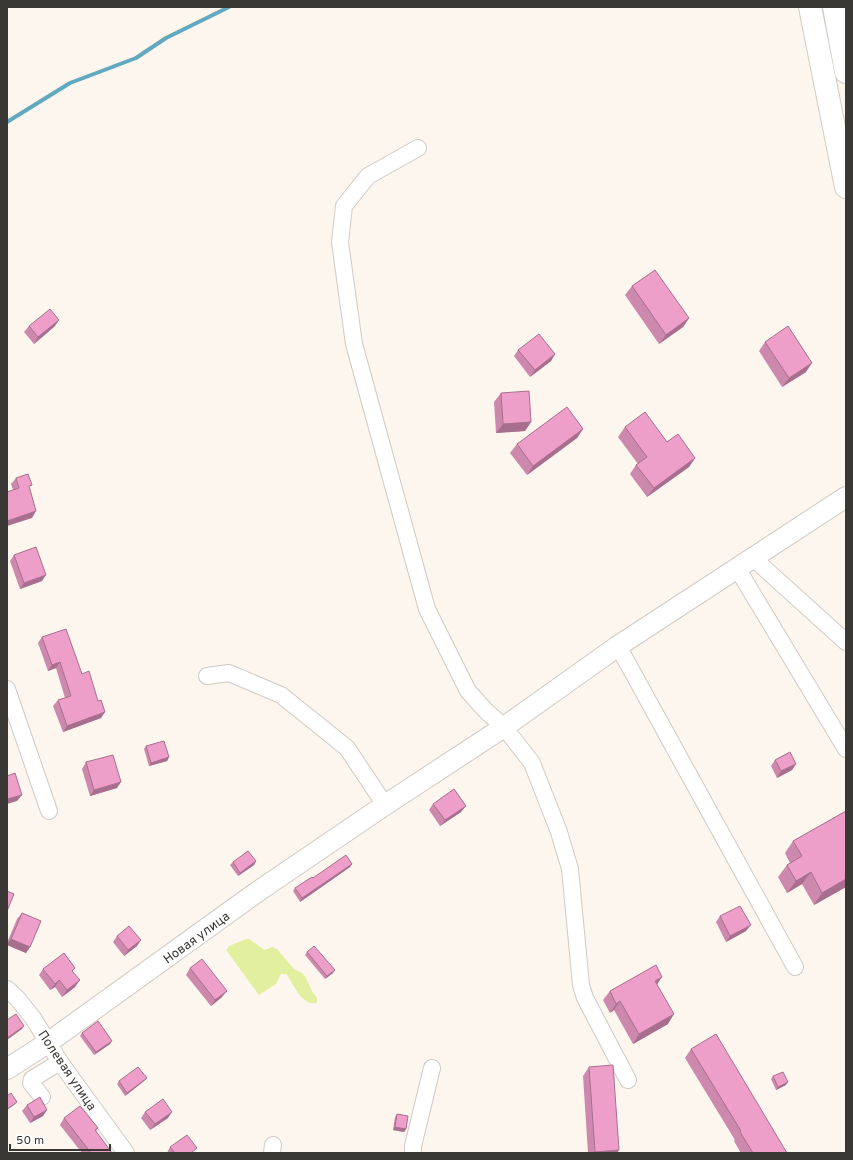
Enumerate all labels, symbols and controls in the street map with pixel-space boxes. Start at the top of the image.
street label: Новая улица [161,909,234,968]
street label: Полевая улица [34,1028,99,1114]
scale bar [10,1126,110,1152]
text: 50 m [16,1133,44,1149]

